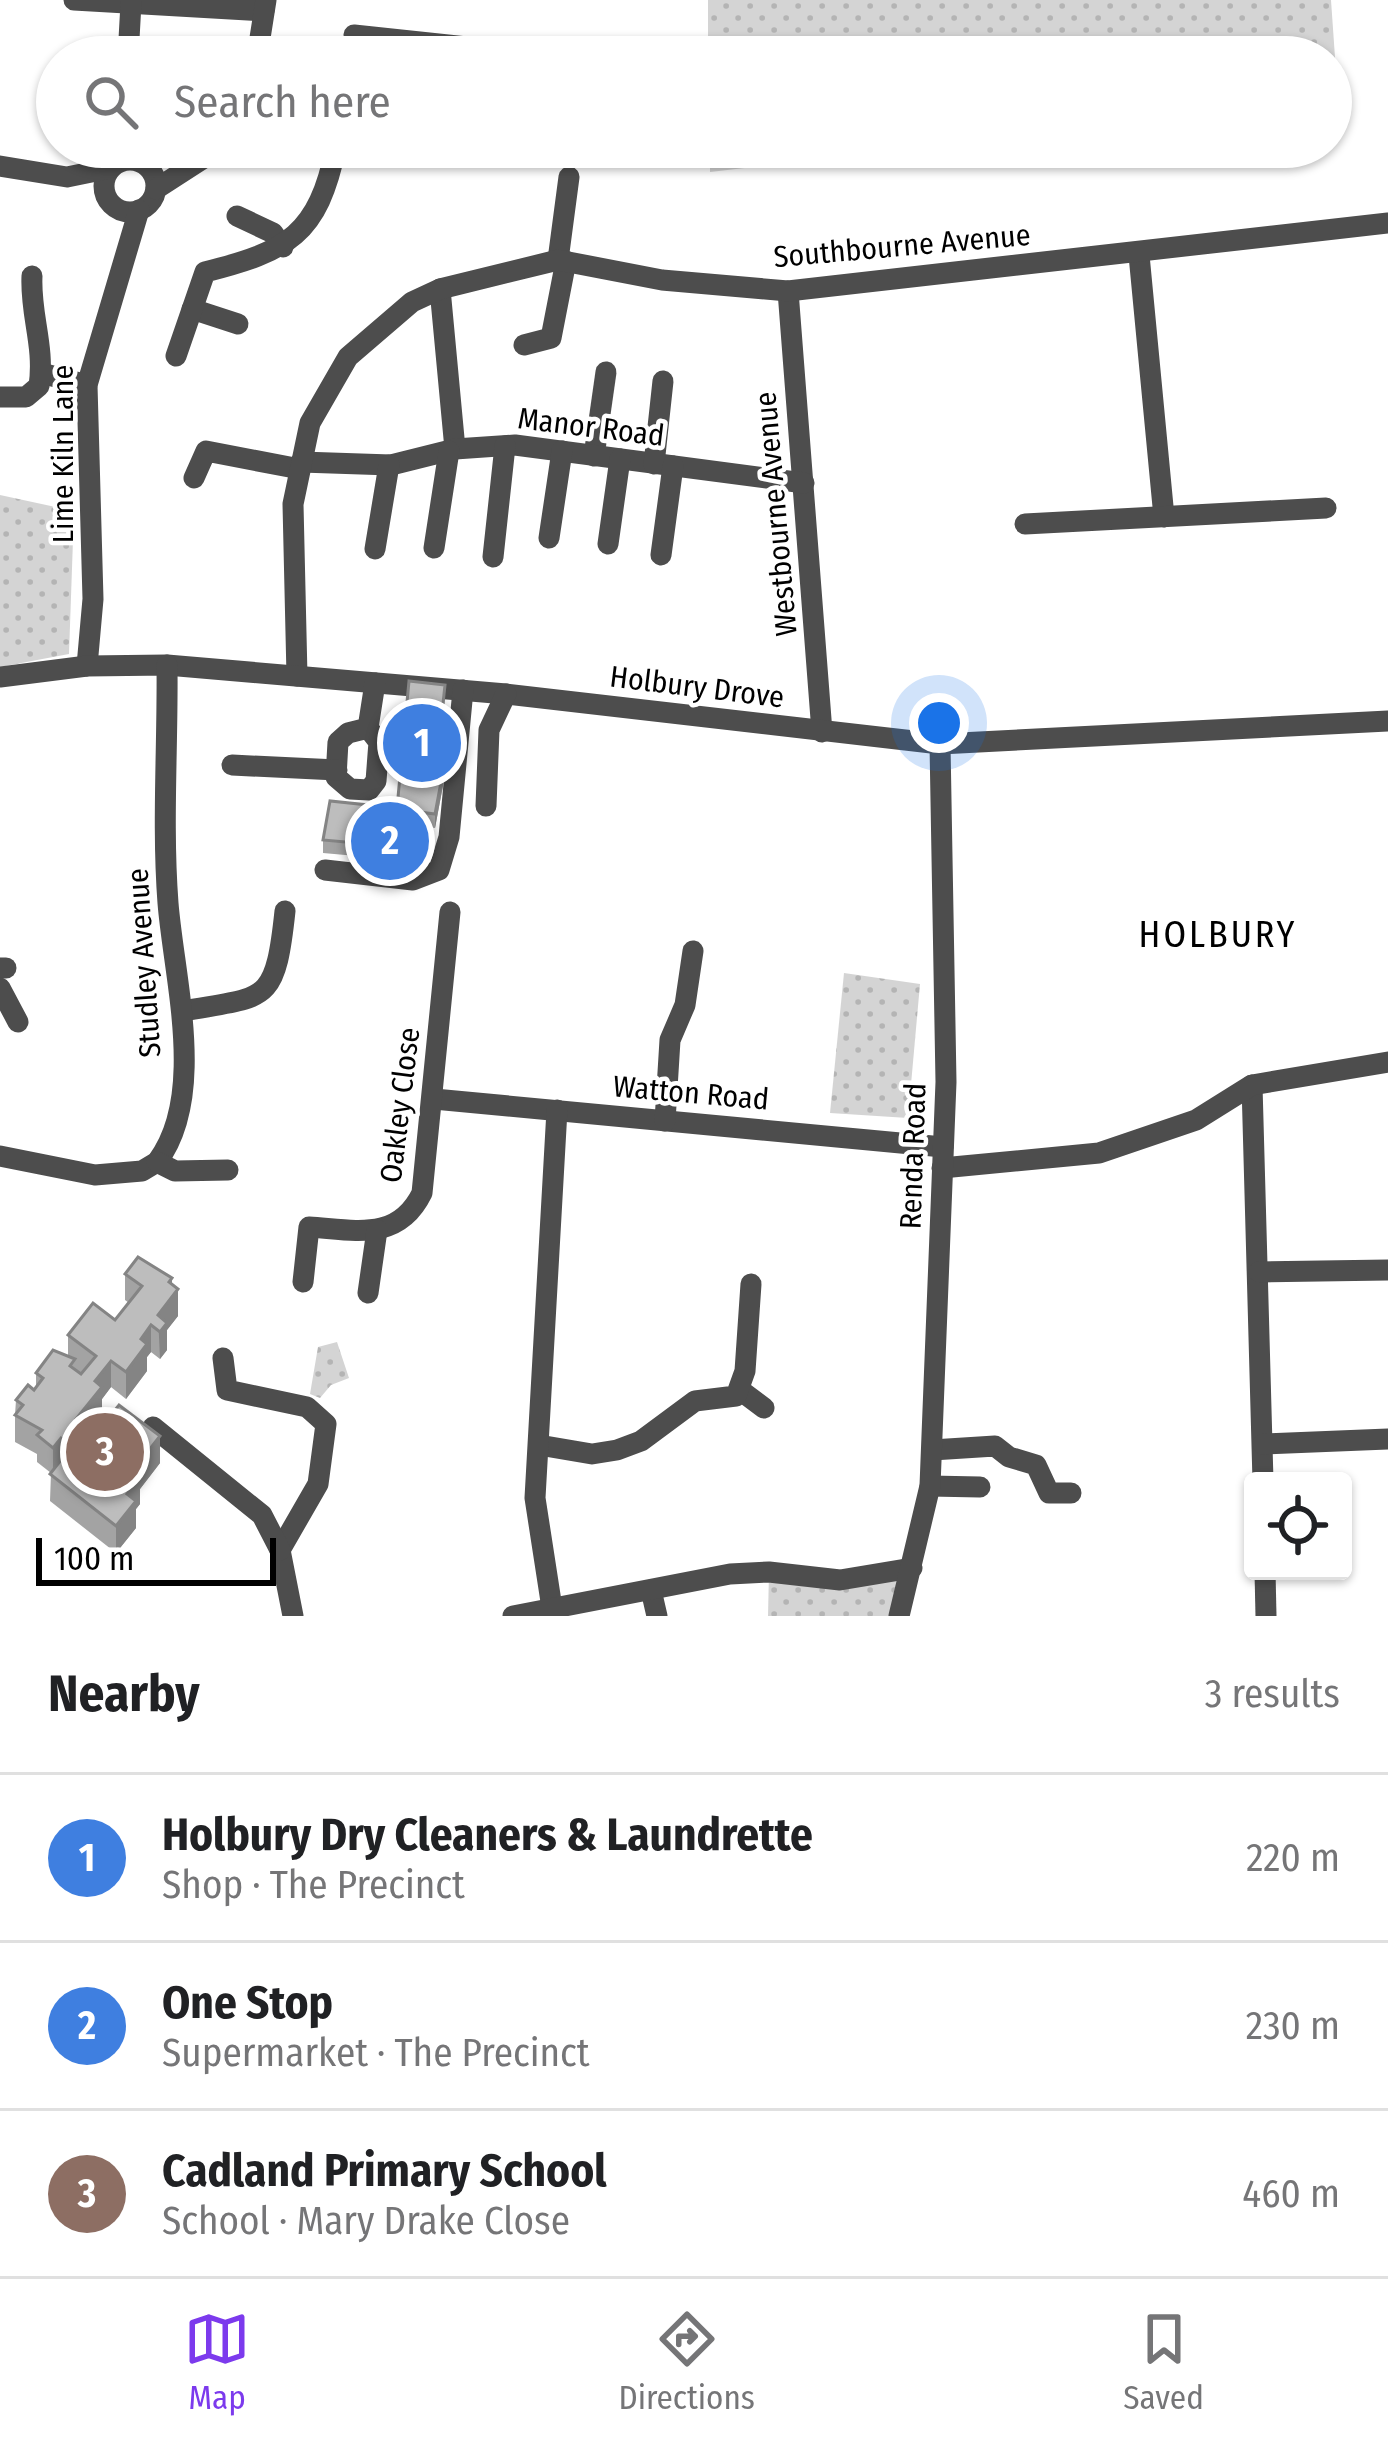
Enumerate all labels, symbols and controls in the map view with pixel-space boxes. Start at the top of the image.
search box [36,36,1352,168]
icon: search [78,69,144,135]
text: Search here [174,75,391,129]
street label: Southbourne Avenue [772,217,1032,275]
street label: Lime Kiln Lane [45,365,81,543]
street label: Westbourne Avenue [747,390,805,638]
street label: Manor Road [516,400,666,454]
street label: Holbury Drove [608,658,786,716]
your location [909,693,969,753]
pin: 1 [383,698,461,788]
pin: 2 [351,796,429,886]
street label: Studley Avenue [119,867,169,1059]
district label: HOLBURY [1139,913,1297,957]
street label: Oakley Close [373,1025,427,1185]
street label: Watton Road [612,1068,770,1118]
street label: Renda Road [892,1082,934,1230]
pin: 3 [66,1407,144,1497]
map controls [1244,1472,1352,1580]
button: locate [1244,1472,1352,1580]
scale bar [36,1532,276,1585]
text: 100 m [54,1539,134,1579]
text: Nearby [48,1663,200,1725]
text: 3 results [1205,1671,1340,1717]
text: Holbury Dry Cleaners & Laundrette [162,1808,813,1862]
text: 1 [79,1835,95,1881]
text: 220 m [1246,1835,1340,1881]
text: Shop · The Precinct [162,1862,465,1908]
text: One Stop [162,1976,333,2030]
text: 2 [78,2003,96,2049]
text: 230 m [1246,2003,1340,2049]
text: Supermarket · The Precinct [162,2030,589,2076]
text: Cadland Primary School [162,2144,606,2198]
text: 3 [78,2171,96,2217]
text: 460 m [1242,2171,1340,2217]
text: School · Mary Drake Close [162,2198,570,2244]
tab: Map [184,2306,250,2418]
tab: Directions [618,2306,755,2418]
tab: Saved [1123,2306,1204,2418]

